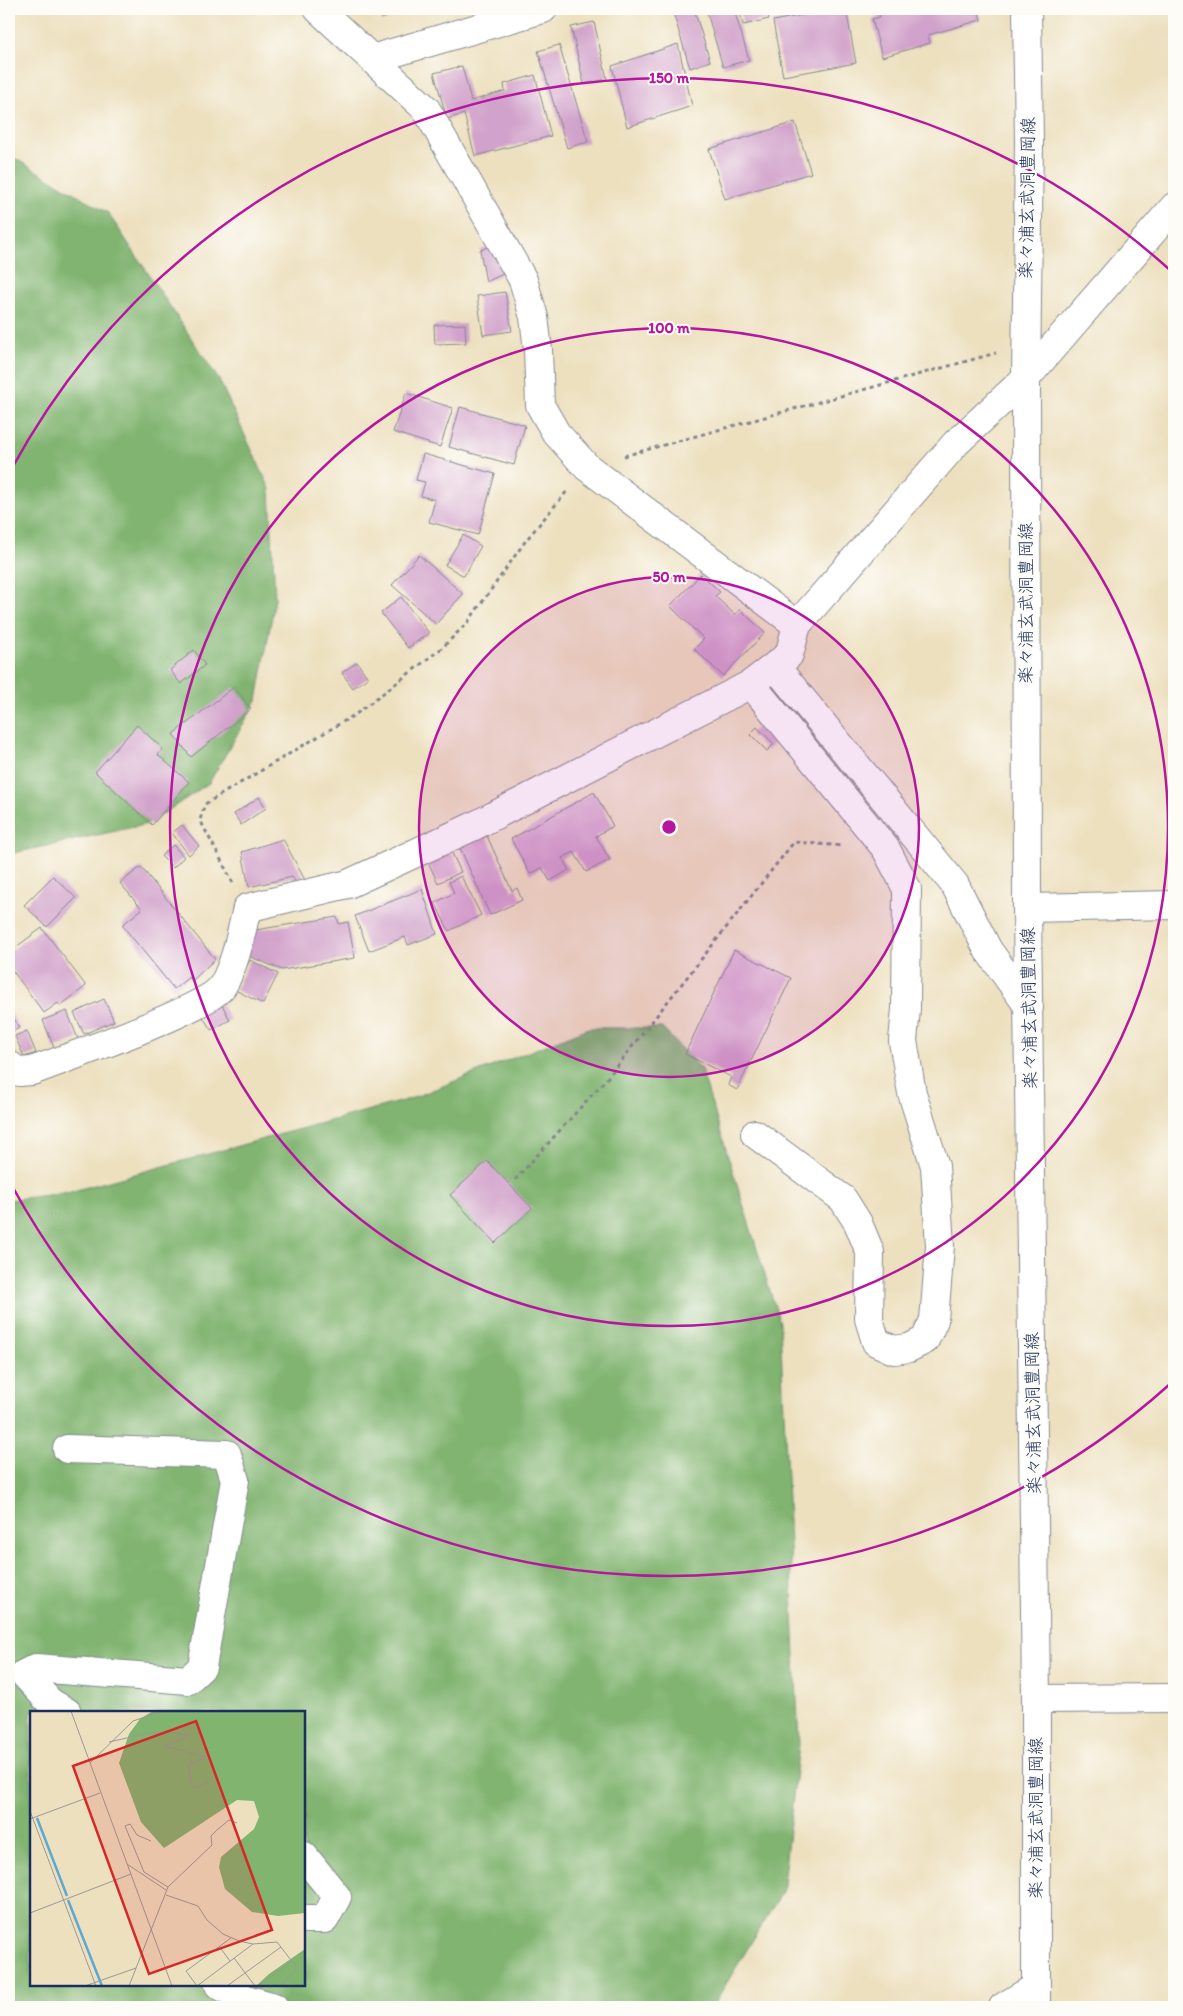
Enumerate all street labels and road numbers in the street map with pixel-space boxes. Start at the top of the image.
street label: 楽々浦玄武洞豊岡線 [1015,117,1039,279]
street label: 楽々浦玄武洞豊岡線 [1015,522,1037,684]
street label: 楽々浦玄武洞豊岡線 [1017,927,1041,1089]
street label: 楽々浦玄武洞豊岡線 [1021,1332,1045,1494]
street label: 楽々浦玄武洞豊岡線 [1025,1737,1047,1899]

